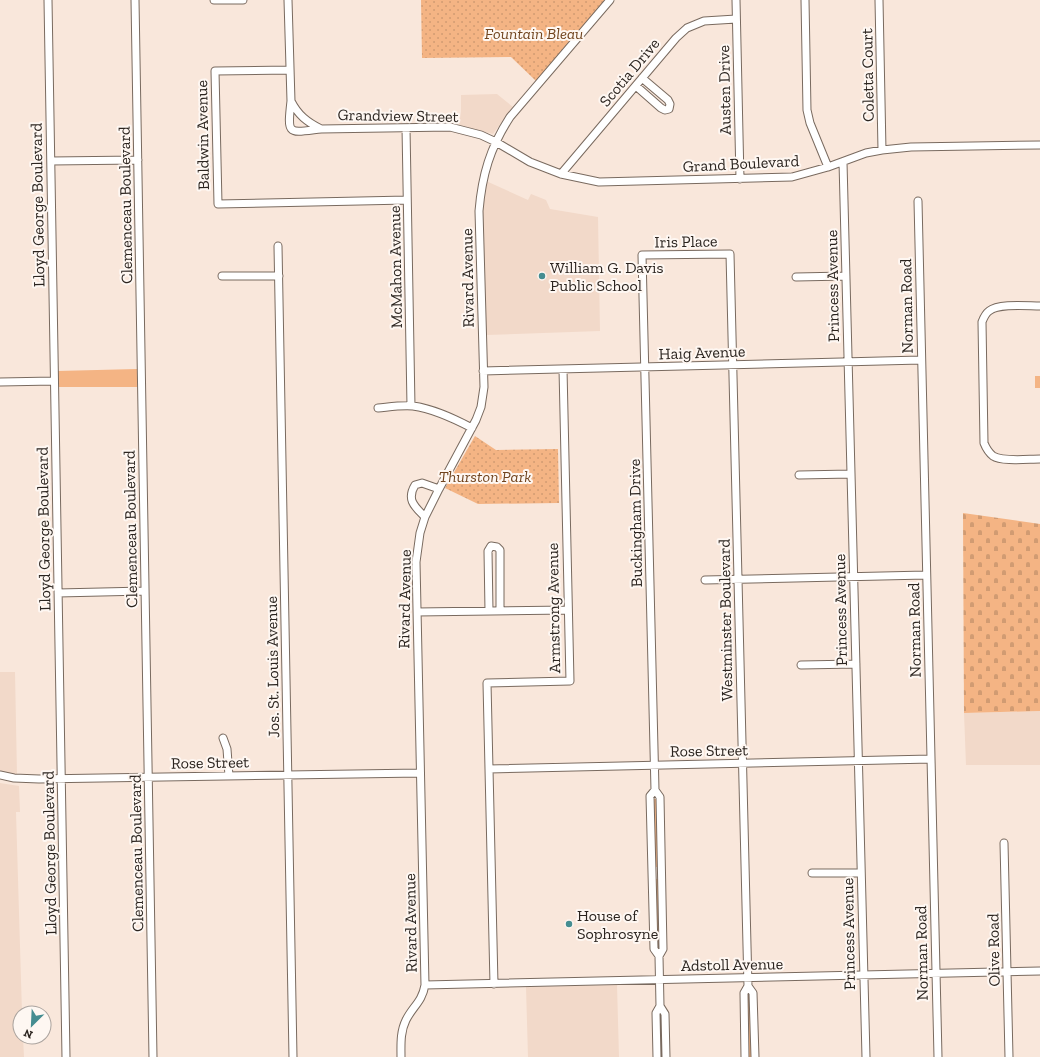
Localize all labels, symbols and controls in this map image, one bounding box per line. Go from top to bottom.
park label: Fountain Bleau [485,24,583,43]
street label: Coletta Court [857,28,878,122]
street label: Scotia Drive [595,34,664,110]
street label: Austen Drive [714,45,735,135]
street label: Baldwin Avenue [192,80,213,190]
street label: Grandview Street [337,105,459,126]
street label: Lloyd George Boulevard [27,122,48,287]
street label: Clemenceau Boulevard [115,126,136,284]
street label: Grand Boulevard [682,151,800,176]
street label: McMahon Avenue [385,205,406,329]
street label: Rivard Avenue [457,228,478,328]
street label: Princess Avenue [822,230,843,342]
street label: Iris Place [654,231,718,252]
place label: William G. Davis Public School [550,258,663,295]
street label: Norman Road [896,258,917,354]
marker: William G. Davis Public School [537,271,547,281]
street label: Haig Avenue [658,341,746,364]
street label: Lloyd George Boulevard [33,446,54,611]
street label: Clemenceau Boulevard [120,450,141,608]
street label: Buckingham Drive [625,459,646,587]
park label: Thurston Park [439,467,531,486]
street label: Westminster Boulevard [715,538,736,701]
street label: Armstrong Avenue [543,543,564,673]
street label: Rivard Avenue [394,549,415,649]
street label: Princess Avenue [830,554,851,666]
street label: Norman Road [904,582,925,678]
street label: Jos. St. Louis Avenue [262,596,283,738]
street label: Rose Street [670,740,748,761]
street label: Rose Street [171,752,249,773]
street label: Lloyd George Boulevard [39,770,60,935]
street label: Clemenceau Boulevard [126,774,147,932]
street label: Rivard Avenue [400,873,421,973]
street label: Princess Avenue [838,878,859,990]
street label: Norman Road [911,905,932,1001]
place label: House of Sophrosyne [577,906,658,943]
street label: Olive Road [983,913,1004,987]
marker: House of Sophrosyne [564,919,574,929]
street label: Adstoll Avenue [681,954,783,975]
north arrow [12,1005,52,1045]
text: N [21,1026,35,1041]

